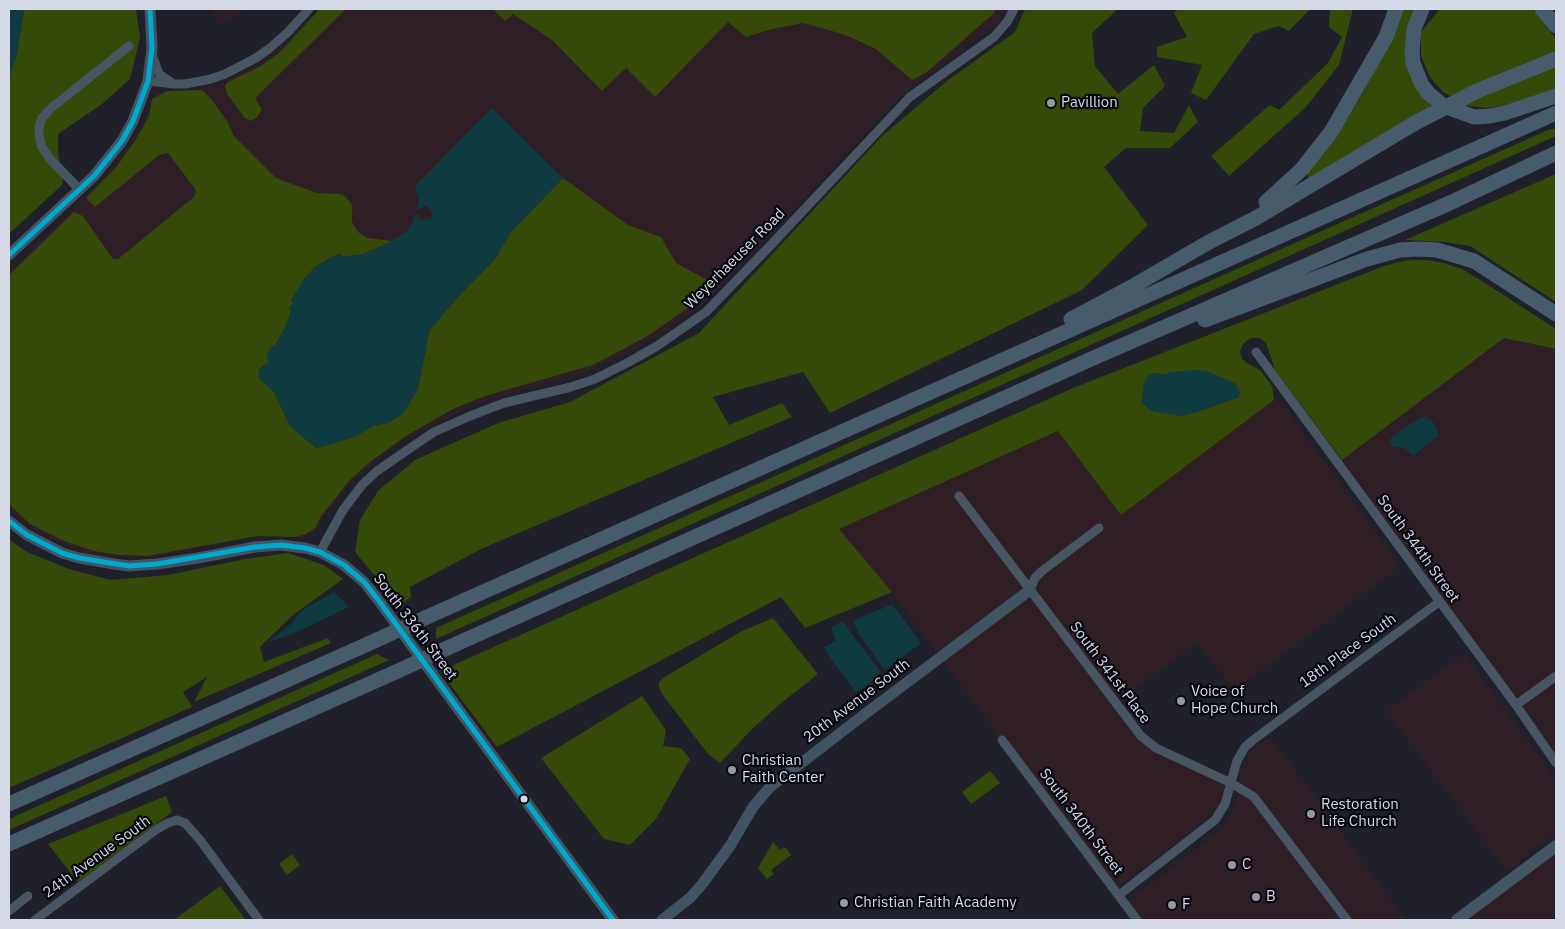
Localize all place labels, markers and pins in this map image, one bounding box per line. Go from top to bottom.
place label: Pavillion [1061,94,1118,112]
marker: Pavillion [1045,97,1057,109]
place label: Voice of Hope Church [1191,683,1278,718]
marker: Voice of Hope Church [1175,695,1187,707]
place label: Christian Faith Center [742,752,824,787]
marker: Christian Faith Center [726,764,738,776]
unlabelled marker [519,794,529,804]
place label: Restoration Life Church [1321,796,1399,831]
marker: Restoration Life Church [1305,808,1317,820]
place label: C [1242,856,1251,874]
marker: C [1226,859,1238,871]
place label: B [1266,888,1276,906]
marker: B [1250,891,1262,903]
place label: Christian Faith Academy [854,894,1017,912]
place label: F [1182,896,1190,914]
marker: Christian Faith Academy [838,897,850,909]
marker: F [1166,899,1178,911]

